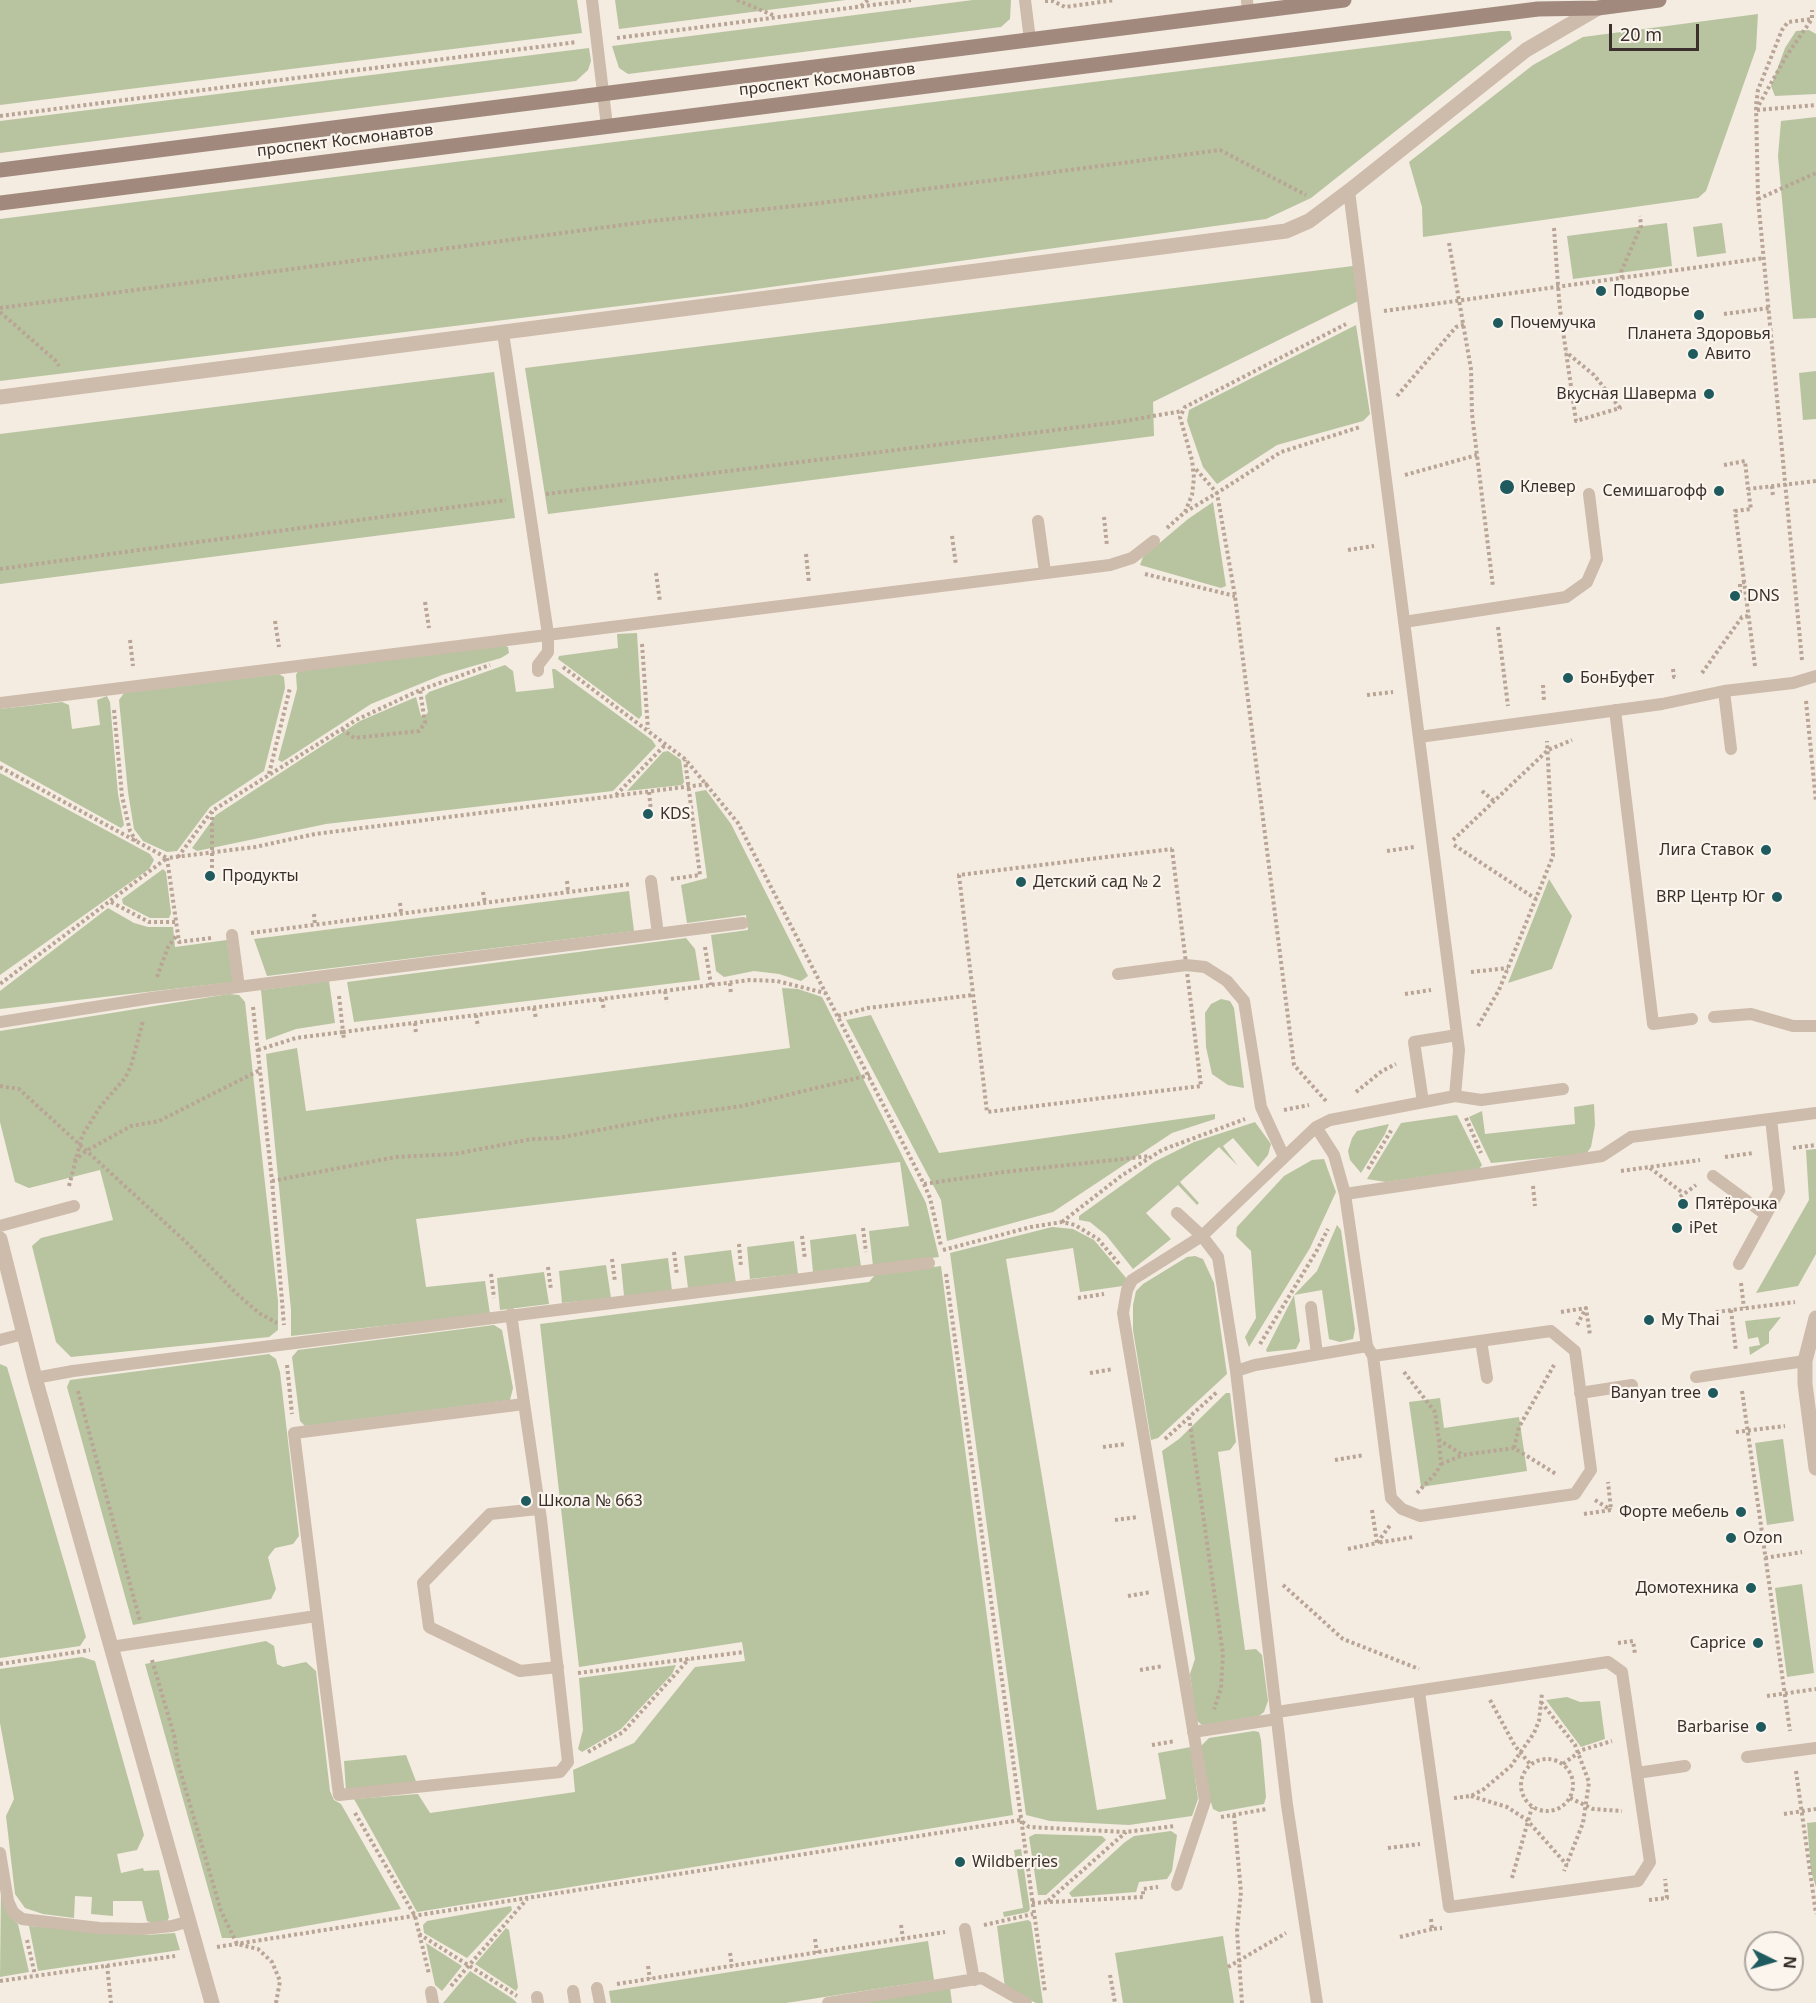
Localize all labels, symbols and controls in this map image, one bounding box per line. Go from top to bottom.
scale bar [1612,12,1702,50]
text: 20 m [1620,22,1662,46]
street label: проспект Космонавтов [738,60,916,100]
street label: проспект Космонавтов [256,121,434,161]
place label: Подворье [1613,281,1690,301]
marker: Подворье [1594,284,1608,298]
marker: Планета Здоровья [1692,308,1706,322]
place label: Почемучка [1510,313,1596,333]
marker: Почемучка [1491,316,1505,330]
place label: Планета Здоровья [1627,324,1771,344]
place label: Авито [1705,344,1751,364]
marker: Авито [1686,347,1700,361]
place label: Вкусная Шаверма [1556,384,1697,404]
marker: Вкусная Шаверма [1702,387,1716,401]
place label: Клевер [1520,477,1576,497]
marker: Клевер [1498,478,1516,496]
place label: Семишагофф [1603,481,1707,501]
marker: Семишагофф [1712,484,1726,498]
place label: DNS [1747,586,1780,606]
marker: DNS [1728,589,1742,603]
place label: БонБуфет [1580,668,1654,688]
marker: БонБуфет [1561,671,1575,685]
place label: KDS [660,804,690,824]
marker: KDS [641,807,655,821]
place label: Лига Ставок [1659,840,1754,860]
marker: Лига Ставок [1759,843,1773,857]
place label: Продукты [222,866,299,886]
marker: Продукты [203,869,217,883]
place label: Детский сад № 2 [1033,872,1161,892]
marker: Детский сад № 2 [1014,875,1028,889]
place label: BRP Центр Юг [1656,887,1765,907]
marker: BRP Центр Юг [1770,890,1784,904]
place label: Пятёрочка [1695,1194,1778,1214]
marker: Пятёрочка [1676,1197,1690,1211]
place label: iРet [1689,1218,1718,1238]
marker: iРet [1670,1221,1684,1235]
place label: My Thai [1661,1310,1720,1330]
marker: My Thai [1642,1313,1656,1327]
place label: Banyan tree [1610,1383,1701,1403]
marker: Banyan tree [1706,1386,1720,1400]
place label: Школа № 663 [538,1491,643,1511]
marker: Школа № 663 [519,1494,533,1508]
place label: Форте мебель [1619,1502,1729,1522]
marker: Форте мебель [1734,1505,1748,1519]
place label: Ozon [1743,1528,1783,1548]
marker: Ozon [1724,1531,1738,1545]
place label: Домотехника [1635,1578,1739,1598]
marker: Домотехника [1744,1581,1758,1595]
place label: Caprice [1690,1633,1746,1653]
marker: Caprice [1751,1636,1765,1650]
place label: Barbarise [1677,1717,1749,1737]
marker: Barbarise [1754,1720,1768,1734]
place label: Wildberries [972,1852,1058,1872]
marker: Wildberries [953,1855,967,1869]
north arrow [1744,1931,1804,1991]
text: N [1778,1955,1801,1970]

